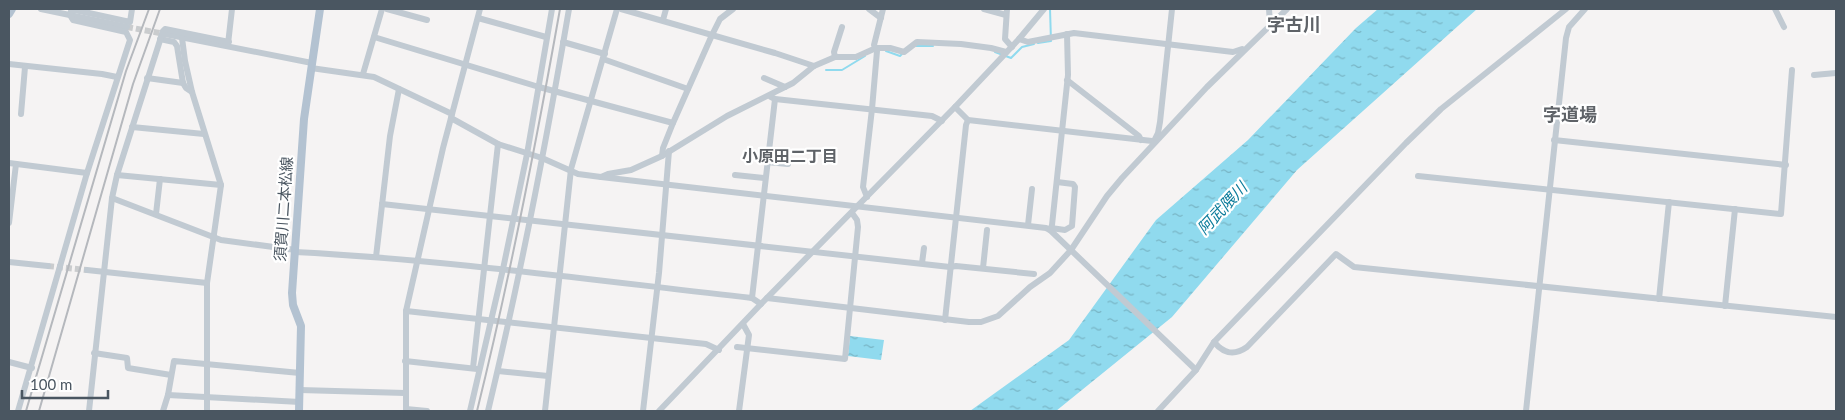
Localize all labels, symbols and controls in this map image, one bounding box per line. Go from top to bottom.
district label: 字古川 [1267,13,1321,35]
district label: 字道場 [1543,103,1597,125]
district label: 小原田二丁目 [742,146,838,165]
street label: 須賀川二本松線 [270,156,296,262]
water label: 阿武隈川 [1193,176,1252,238]
scale bar [22,368,109,400]
text: 100 m [30,375,72,393]

